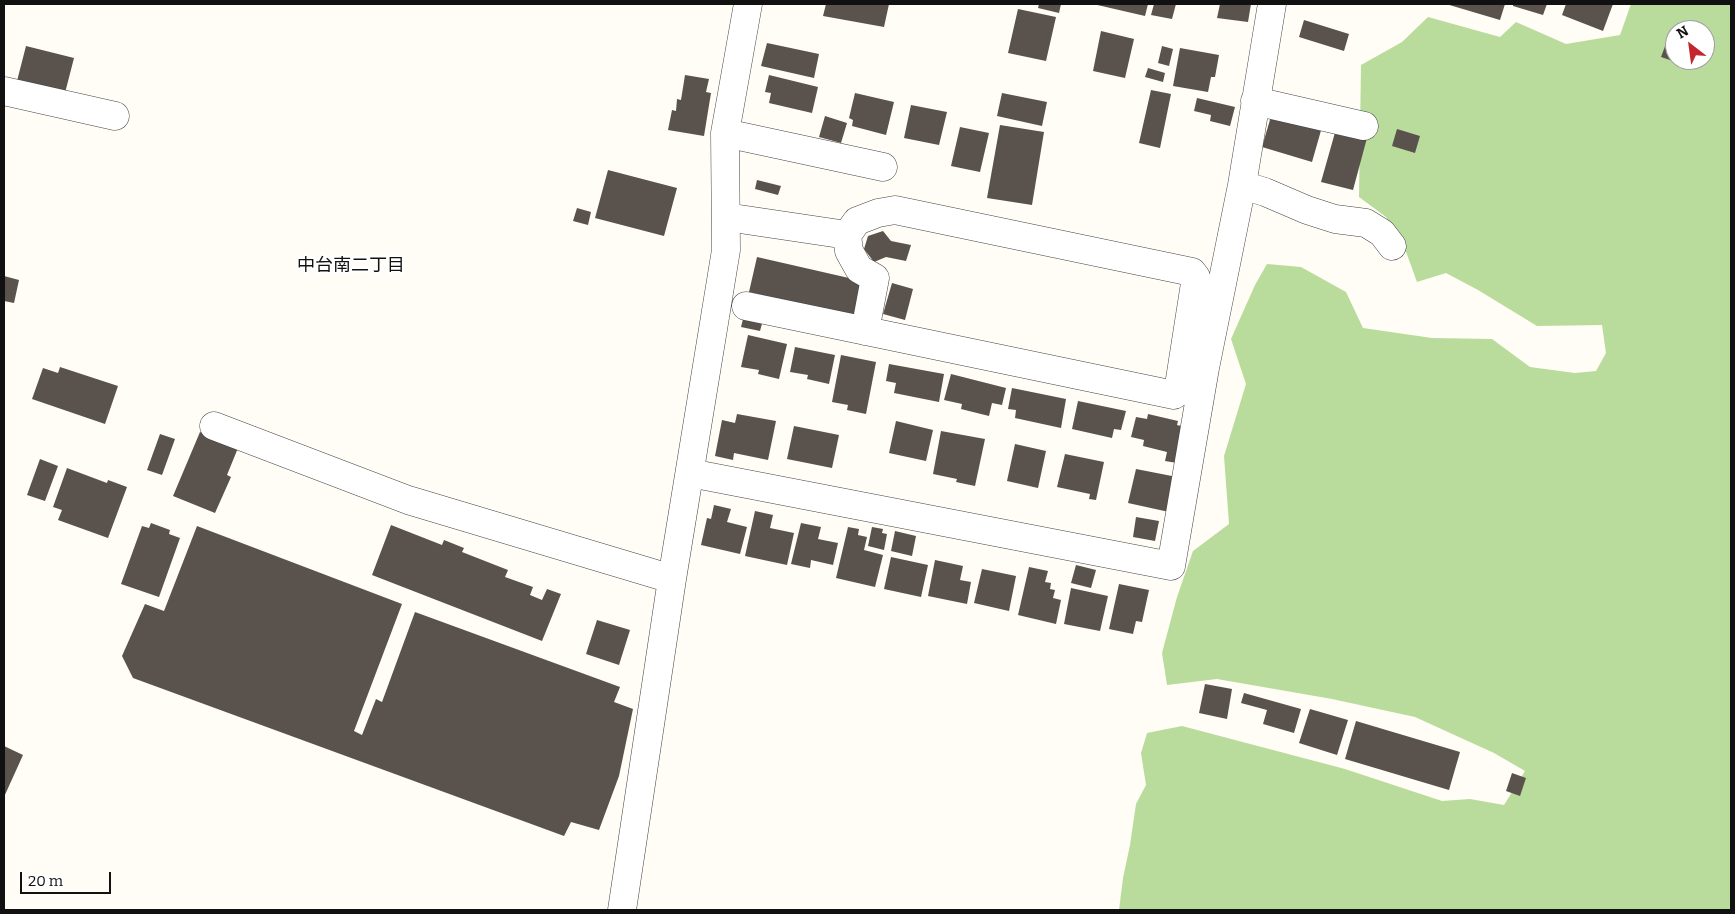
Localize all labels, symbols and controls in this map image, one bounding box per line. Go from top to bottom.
north arrow [1665,20,1715,70]
text: N [1674,22,1692,43]
district label: 中台南二丁目 [297,255,405,277]
scale bar [22,862,114,894]
text: 20 m [28,872,63,890]

